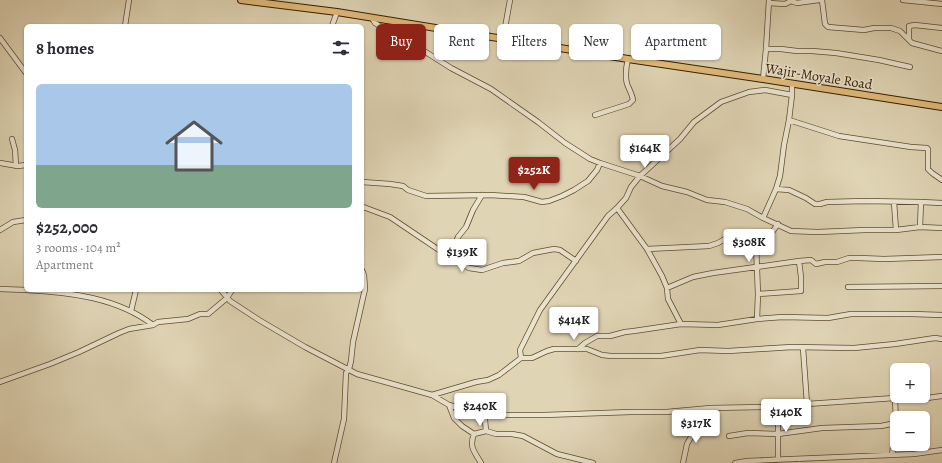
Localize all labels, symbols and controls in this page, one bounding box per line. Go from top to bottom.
chip: Buy [376,24,426,60]
chip: Rent [434,24,489,60]
chip: Filters [497,24,561,60]
chip: New [569,24,623,60]
chip: Apartment [631,24,721,60]
text: 8 homes [36,37,94,60]
icon: filters [330,37,352,59]
street label: Wajir-Moyale Road [763,58,874,94]
icon: home [158,110,230,182]
pin: $164K [617,135,673,169]
text: $164K [629,139,661,156]
pin: $252K [506,157,562,191]
text: $252K [518,161,550,178]
text: $252,000 [36,216,98,239]
pin: $308K [721,229,777,263]
text: $308K [733,233,765,250]
text: 3 rooms · 104 m² [36,239,120,256]
pin: $139K [434,239,490,273]
text: $139K [447,243,477,260]
text: Apartment [36,256,94,273]
pin: $414K [546,307,602,341]
text: $414K [558,311,590,328]
map controls [890,363,930,451]
button: + [890,363,930,403]
pin: $240K [452,393,508,427]
text: $240K [463,397,497,414]
pin: $140K [758,399,814,433]
text: $140K [770,403,802,420]
pin: $317K [668,410,724,444]
button: − [890,411,930,451]
text: $317K [681,414,711,431]

